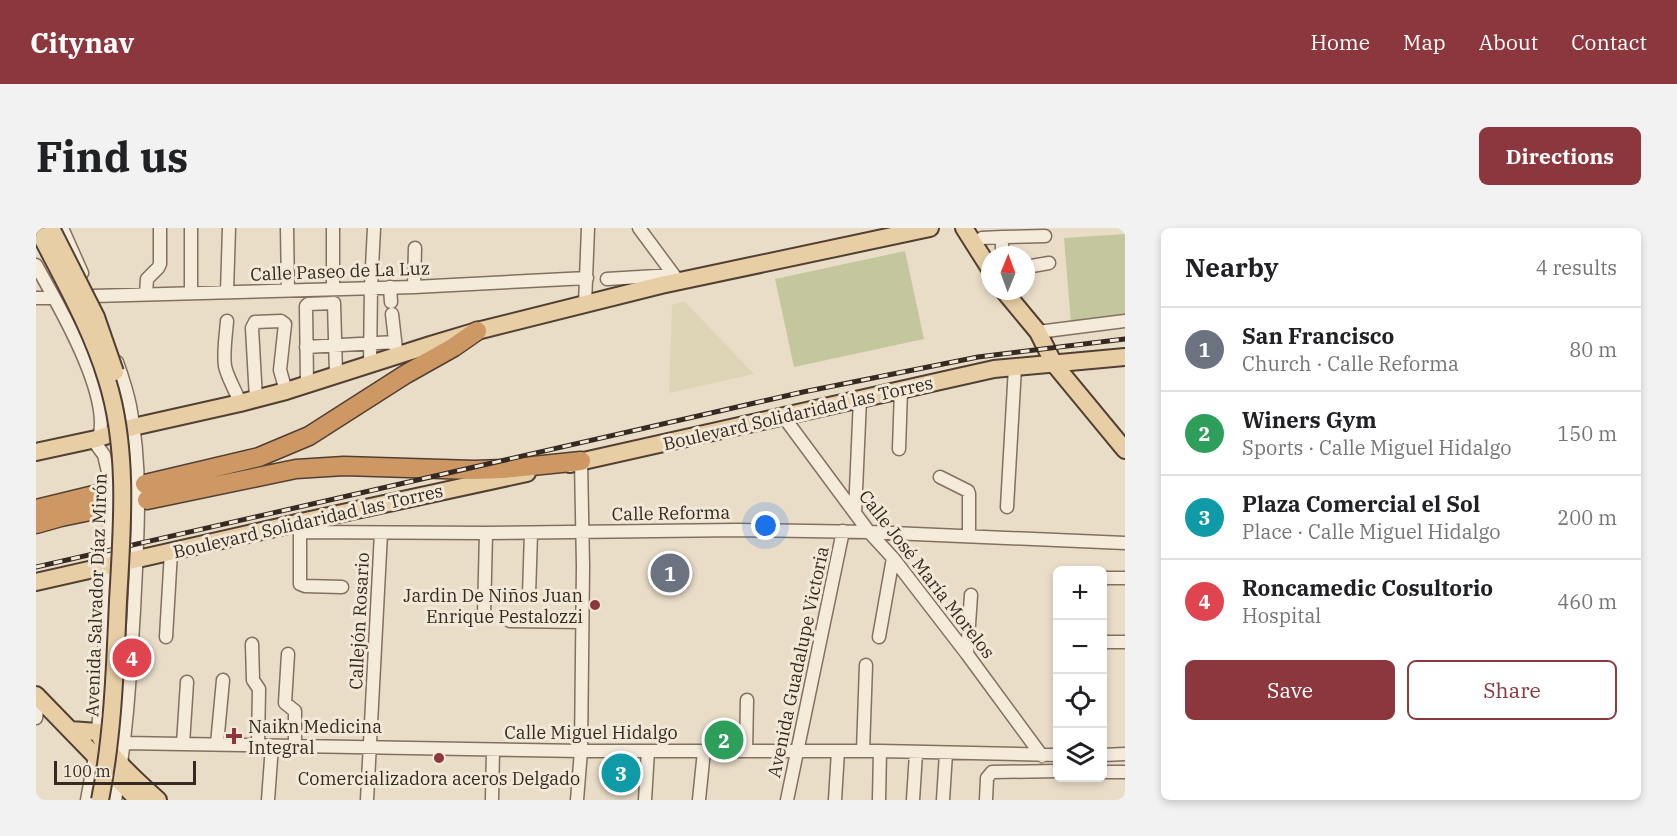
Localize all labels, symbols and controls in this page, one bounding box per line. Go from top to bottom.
text: Citynav [30,24,134,61]
text: Home [1310,28,1370,56]
text: Map [1403,28,1446,56]
text: About [1479,28,1538,56]
text: Contact [1571,28,1647,56]
button: Directions [1479,127,1641,185]
text: Find us [36,129,188,184]
north arrow [981,246,1035,300]
text: Nearby [1185,250,1279,284]
text: 4 results [1536,254,1617,281]
street label: Calle Paseo de La Luz [250,256,430,286]
text: San Francisco [1242,321,1394,350]
text: 1 [1199,336,1211,363]
text: 80 m [1569,336,1617,363]
text: Church · Calle Reforma [1242,350,1459,377]
street label: Boulevard Solidaridad las Torres [661,371,935,455]
text: Winers Gym [1242,405,1377,434]
text: 2 [1199,420,1211,447]
text: 150 m [1557,420,1617,447]
text: Sports · Calle Miguel Hidalgo [1242,434,1512,461]
street label: Avenida Salvador Díaz Mirón [80,473,112,717]
street label: Boulevard Solidaridad las Torres [171,479,445,563]
street label: Calle José María Morelos [854,485,1000,663]
text: Plaza Comercial el Sol [1242,489,1480,518]
street label: Calle Reforma [612,500,731,526]
text: 3 [1199,504,1211,531]
text: 200 m [1557,504,1617,531]
your location [751,511,780,540]
text: Place · Calle Miguel Hidalgo [1242,518,1501,545]
street label: Avenida Guadalupe Victoria [762,544,834,780]
pin: 1 [650,550,690,596]
street label: Callejón Rosario [344,552,374,690]
map controls [1053,566,1107,782]
button: + [1053,566,1107,620]
text: Roncamedic Cosultorio [1242,573,1493,602]
place label: Jardin De Niños Juan Enrique Pestalozzi [403,584,583,628]
text: 4 [1199,588,1211,615]
text: 460 m [1557,588,1617,615]
marker: Jardin De Niños Juan Enrique Pestalozzi [588,598,602,612]
text: Hospital [1242,602,1321,629]
button: − [1053,620,1107,674]
pin: 4 [112,636,152,680]
button: Save [1185,660,1395,720]
button: Share [1407,660,1617,720]
button: locate [1053,674,1107,728]
place label: Naikn Medicina Integral [248,715,382,759]
pin: 2 [704,718,744,762]
street label: Calle Miguel Hidalgo [504,721,678,744]
marker: Naikn Medicina Integral [225,727,243,745]
button: layers [1053,728,1107,782]
pin: 3 [602,750,640,796]
marker: Comercializadora aceros Delgado [432,751,446,765]
scale bar [54,758,196,786]
text: 100 m [63,761,111,781]
place label: Comercializadora aceros Delgado [298,767,580,790]

